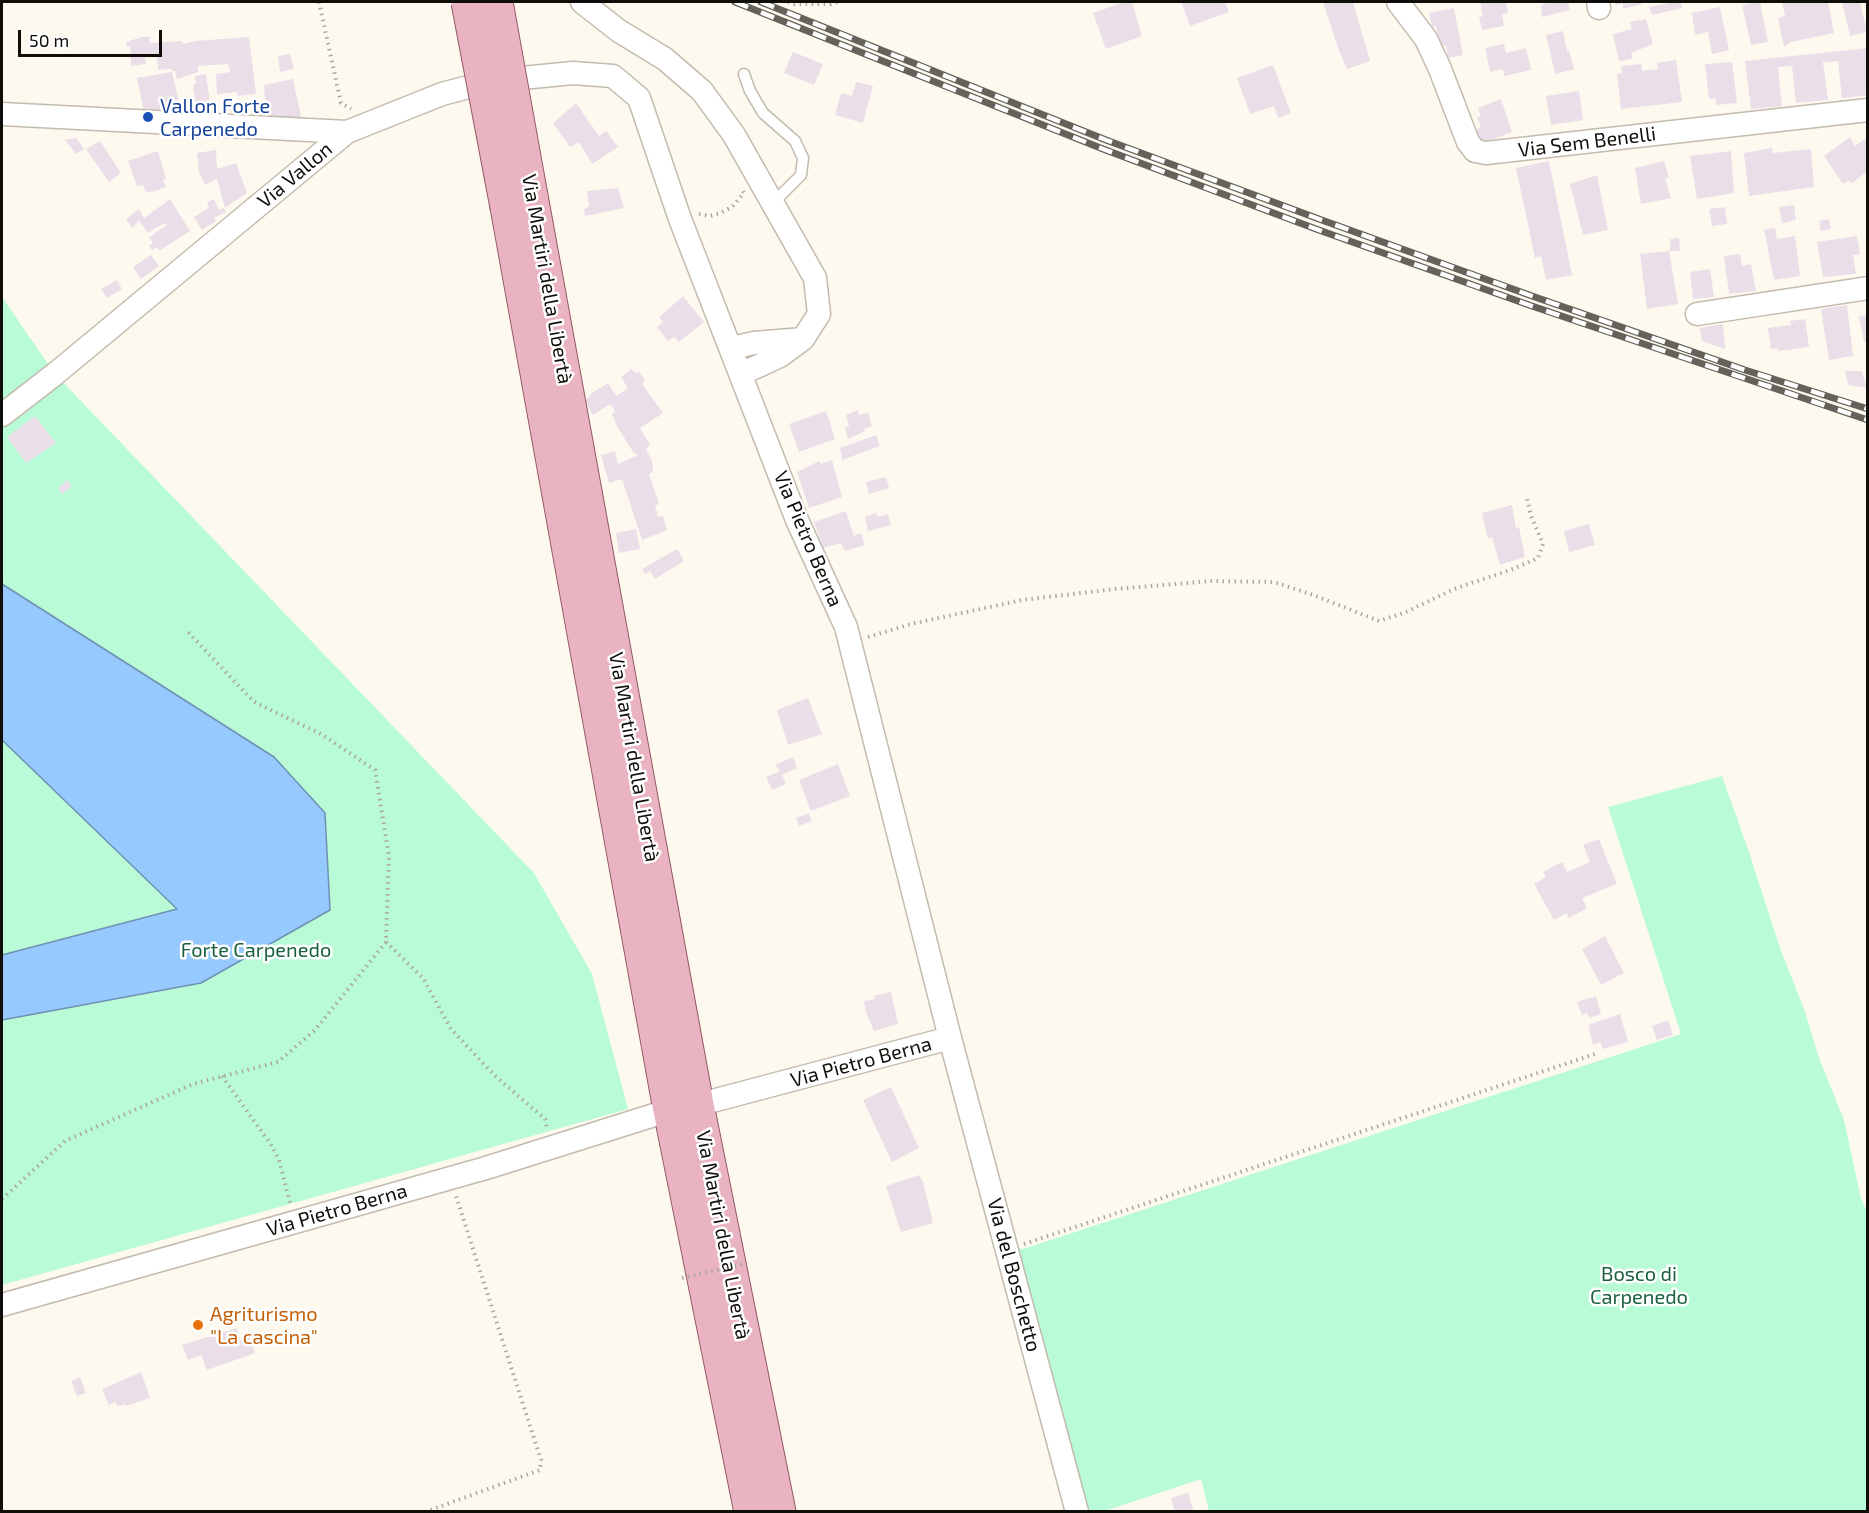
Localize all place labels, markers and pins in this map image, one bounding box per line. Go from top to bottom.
place label: Vallon Forte Carpenedo [160,94,270,141]
marker: Vallon Forte Carpenedo [141,110,155,124]
place label: Agriturismo "La cascina" [210,1302,318,1349]
marker: Agriturismo "La cascina" [191,1318,205,1332]

